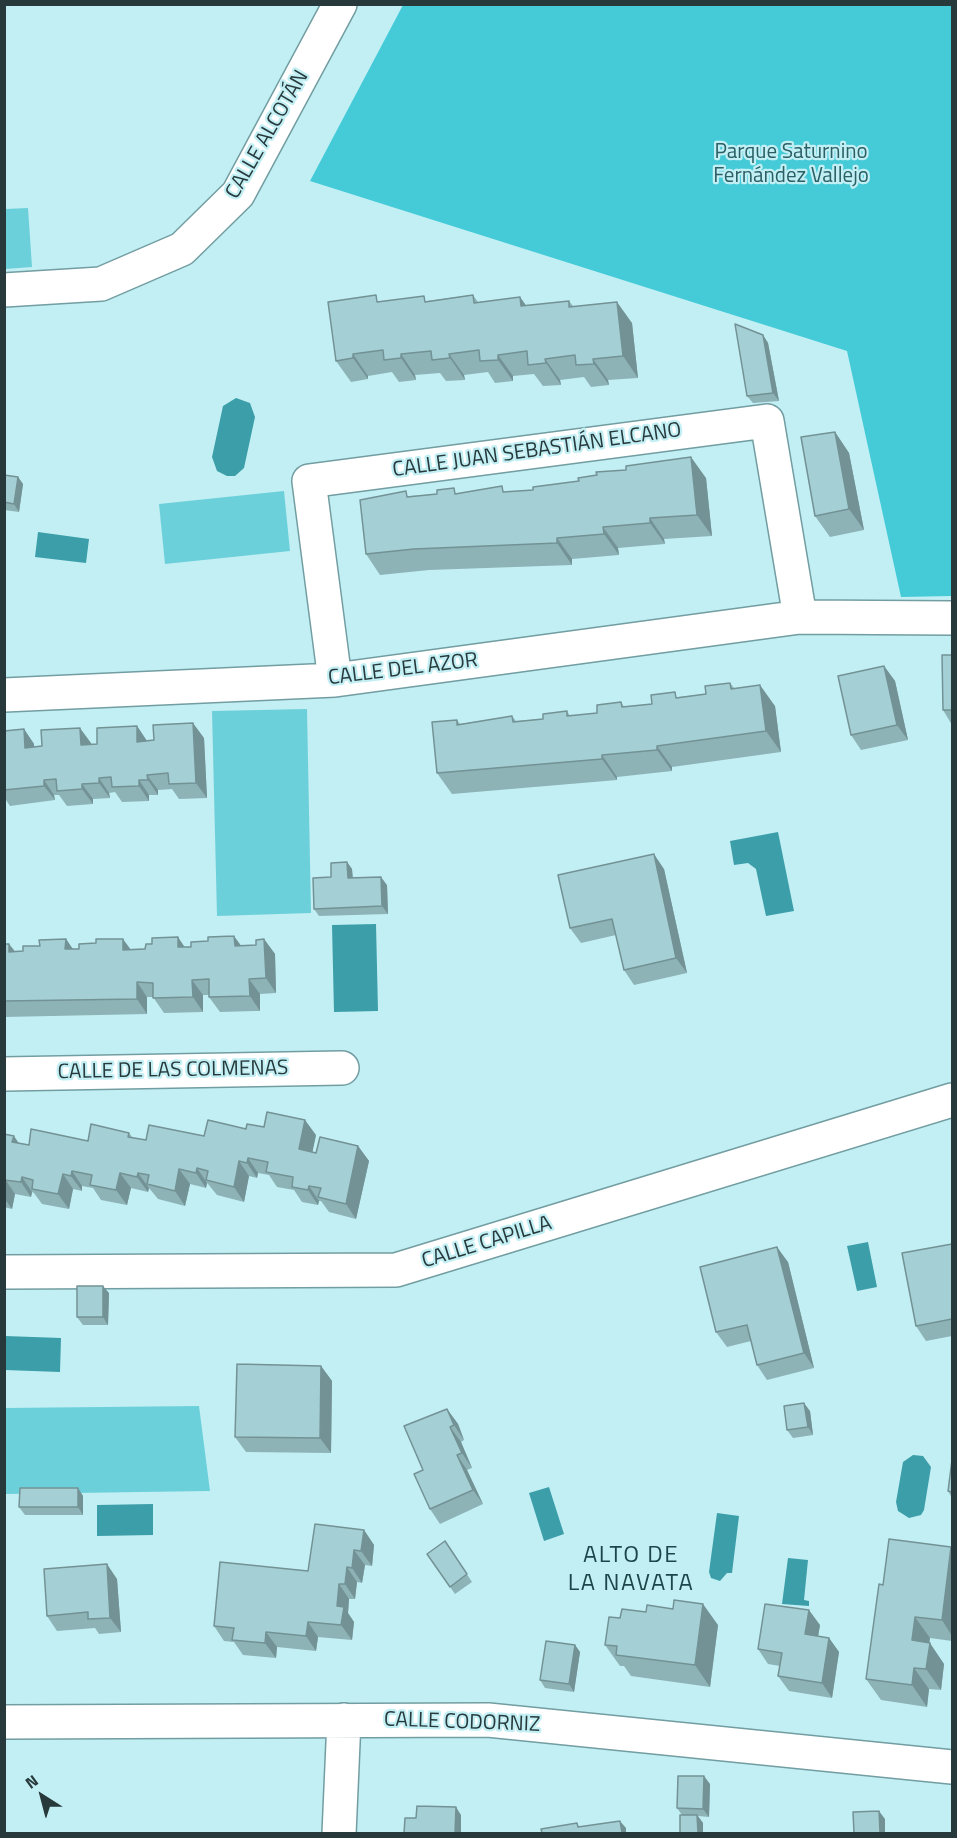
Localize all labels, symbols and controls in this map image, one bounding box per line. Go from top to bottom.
street label: CALLE ALCOTÁN [221,66,315,204]
park label: Parque Saturnino Fernández Vallejo [713,140,869,190]
street label: CALLE JUAN SEBASTIÁN ELCANO [391,418,683,484]
street label: CALLE DEL AZOR [327,648,479,692]
street label: CALLE DE LAS COLMENAS [57,1056,289,1086]
street label: CALLE CAPILLA [419,1211,555,1275]
district label: ALTO DE LA NAVATA [568,1542,694,1598]
street label: CALLE CODORNIZ [383,1708,541,1738]
north arrow [12,1766,72,1826]
text: N [20,1768,43,1794]

